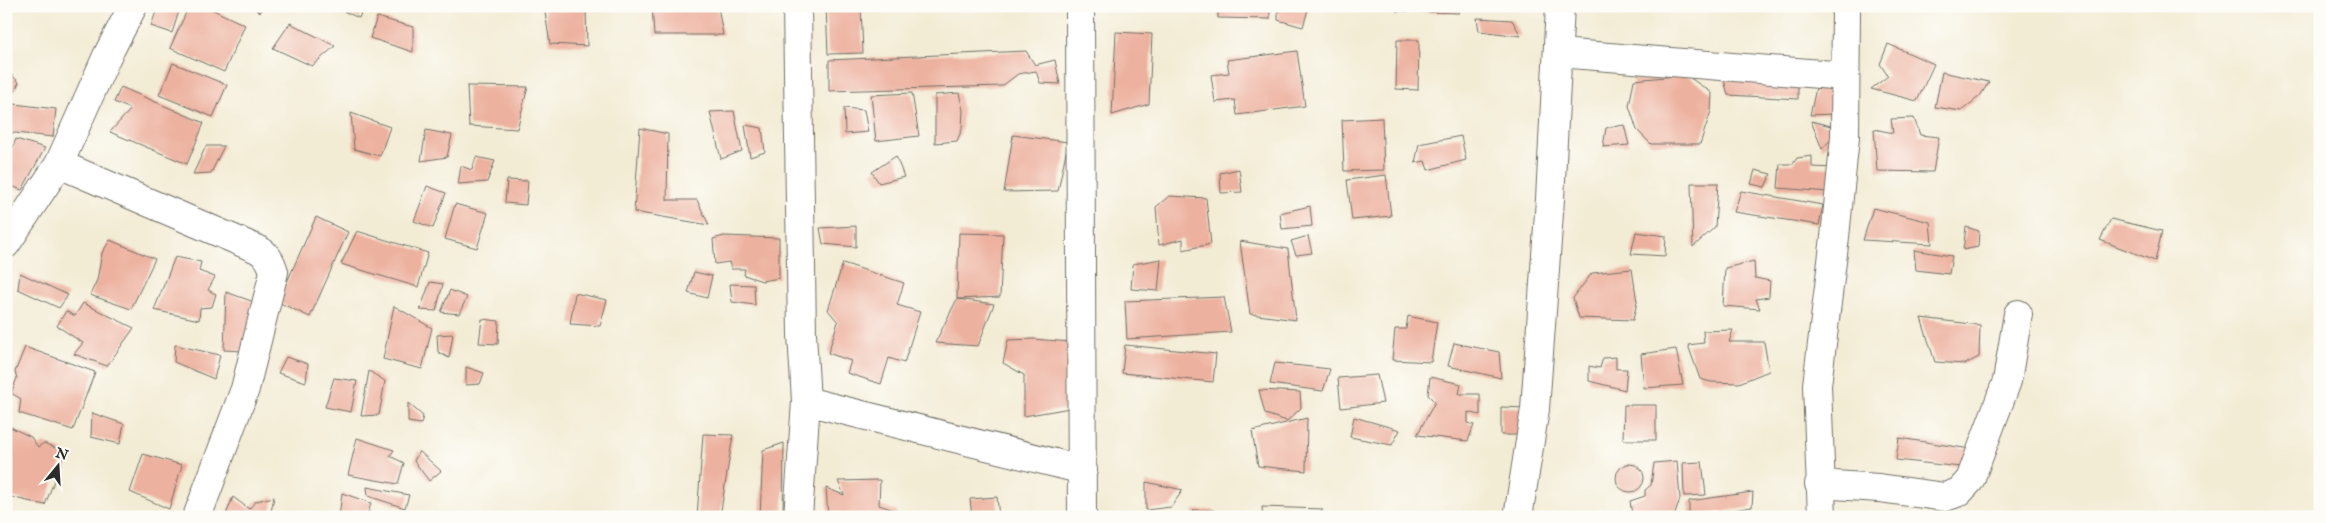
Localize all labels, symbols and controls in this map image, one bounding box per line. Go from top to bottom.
north arrow [32,440,82,490]
text: N [52,444,70,465]

